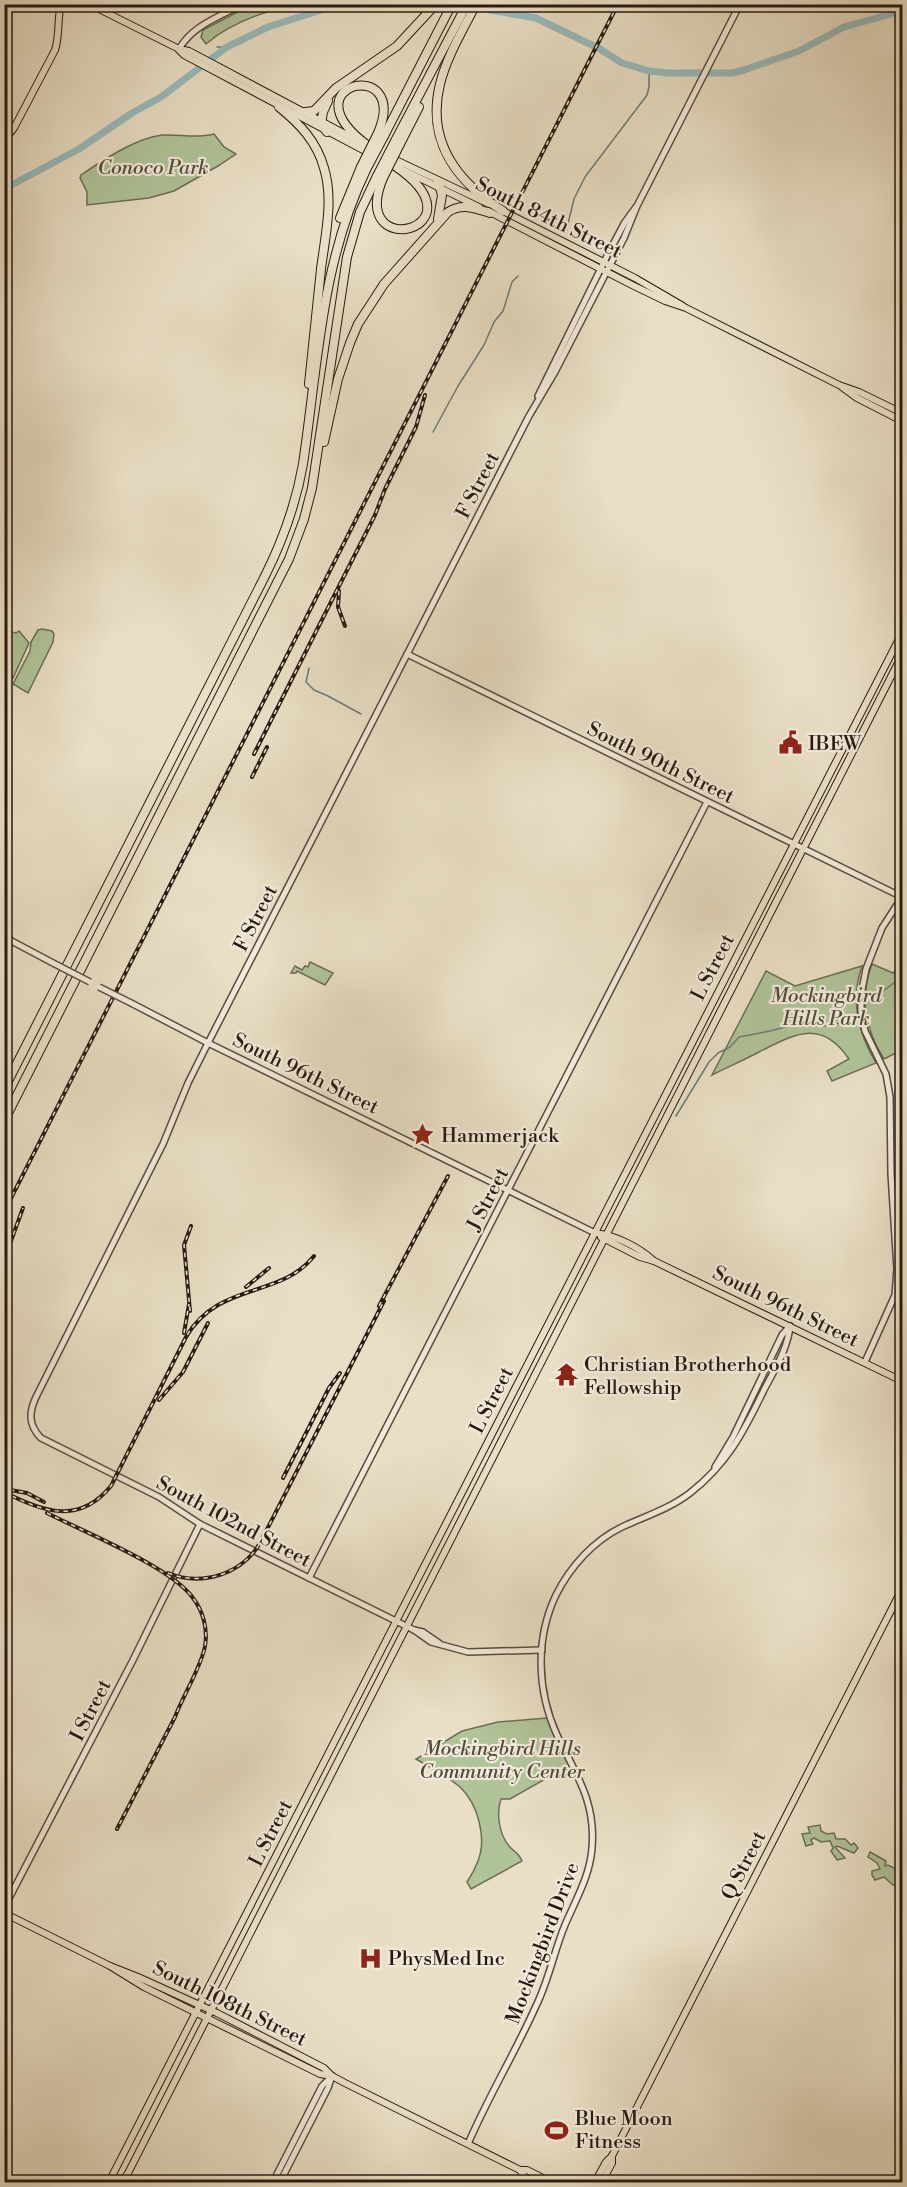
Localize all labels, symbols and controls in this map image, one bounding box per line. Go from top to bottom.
park label: Conoco Park [98,156,209,181]
street label: South 84th Street [471,172,626,265]
street label: F Street [451,448,506,523]
street label: South 90th Street [583,717,738,810]
public building icon: IBEW [777,730,803,756]
place label: IBEW [808,732,862,757]
street label: F Street [229,881,284,956]
street label: L Street [686,930,741,1005]
park label: Mockingbird Hills Park [770,984,882,1032]
street label: South 96th Street [228,1028,382,1121]
place icon: Hammerjack [410,1122,436,1148]
place label: Hammerjack [441,1124,560,1149]
street label: J Street [461,1164,515,1236]
street label: South 96th Street [708,1261,862,1354]
place label: Christian Brotherhood Fellowship [584,1353,792,1401]
temple icon: Christian Brotherhood Fellowship [553,1362,579,1388]
street label: L Street [465,1363,520,1438]
street label: South 102nd Street [152,1471,315,1574]
street label: I Street [65,1676,117,1746]
park label: Mockingbird Hills Community Center [419,1737,585,1785]
street label: L Street [244,1796,299,1871]
street label: Q Street [716,1827,772,1904]
street label: Mockingbird Drive [501,1859,586,2028]
hospital icon: PhysMed Inc [357,1945,383,1971]
place label: PhysMed Inc [388,1947,505,1972]
street label: South 108th Street [148,1956,311,2053]
place label: Blue Moon Fitness [574,2107,673,2155]
sports icon: Blue Moon Fitness [544,2117,570,2143]

